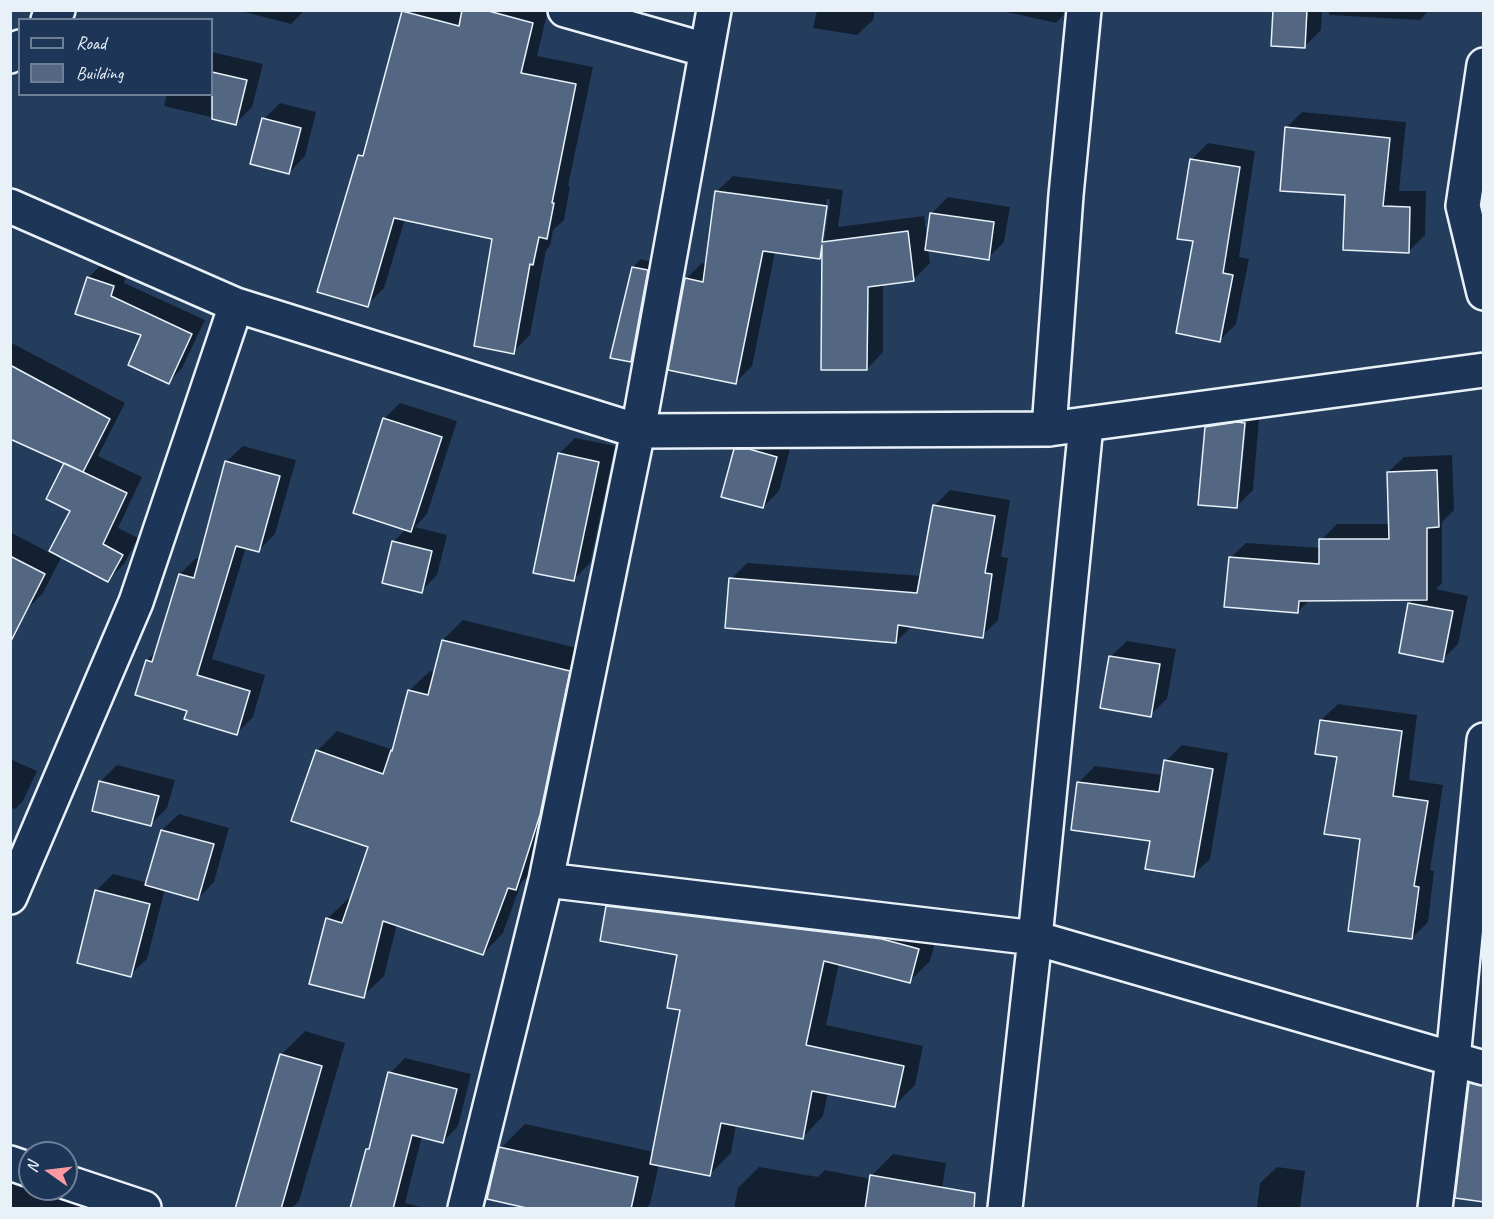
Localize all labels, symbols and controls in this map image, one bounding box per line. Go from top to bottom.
legend [18,18,213,96]
text: Road [76,32,106,54]
text: Building [76,62,123,84]
north arrow [18,1141,78,1201]
text: N [22,1160,43,1174]

